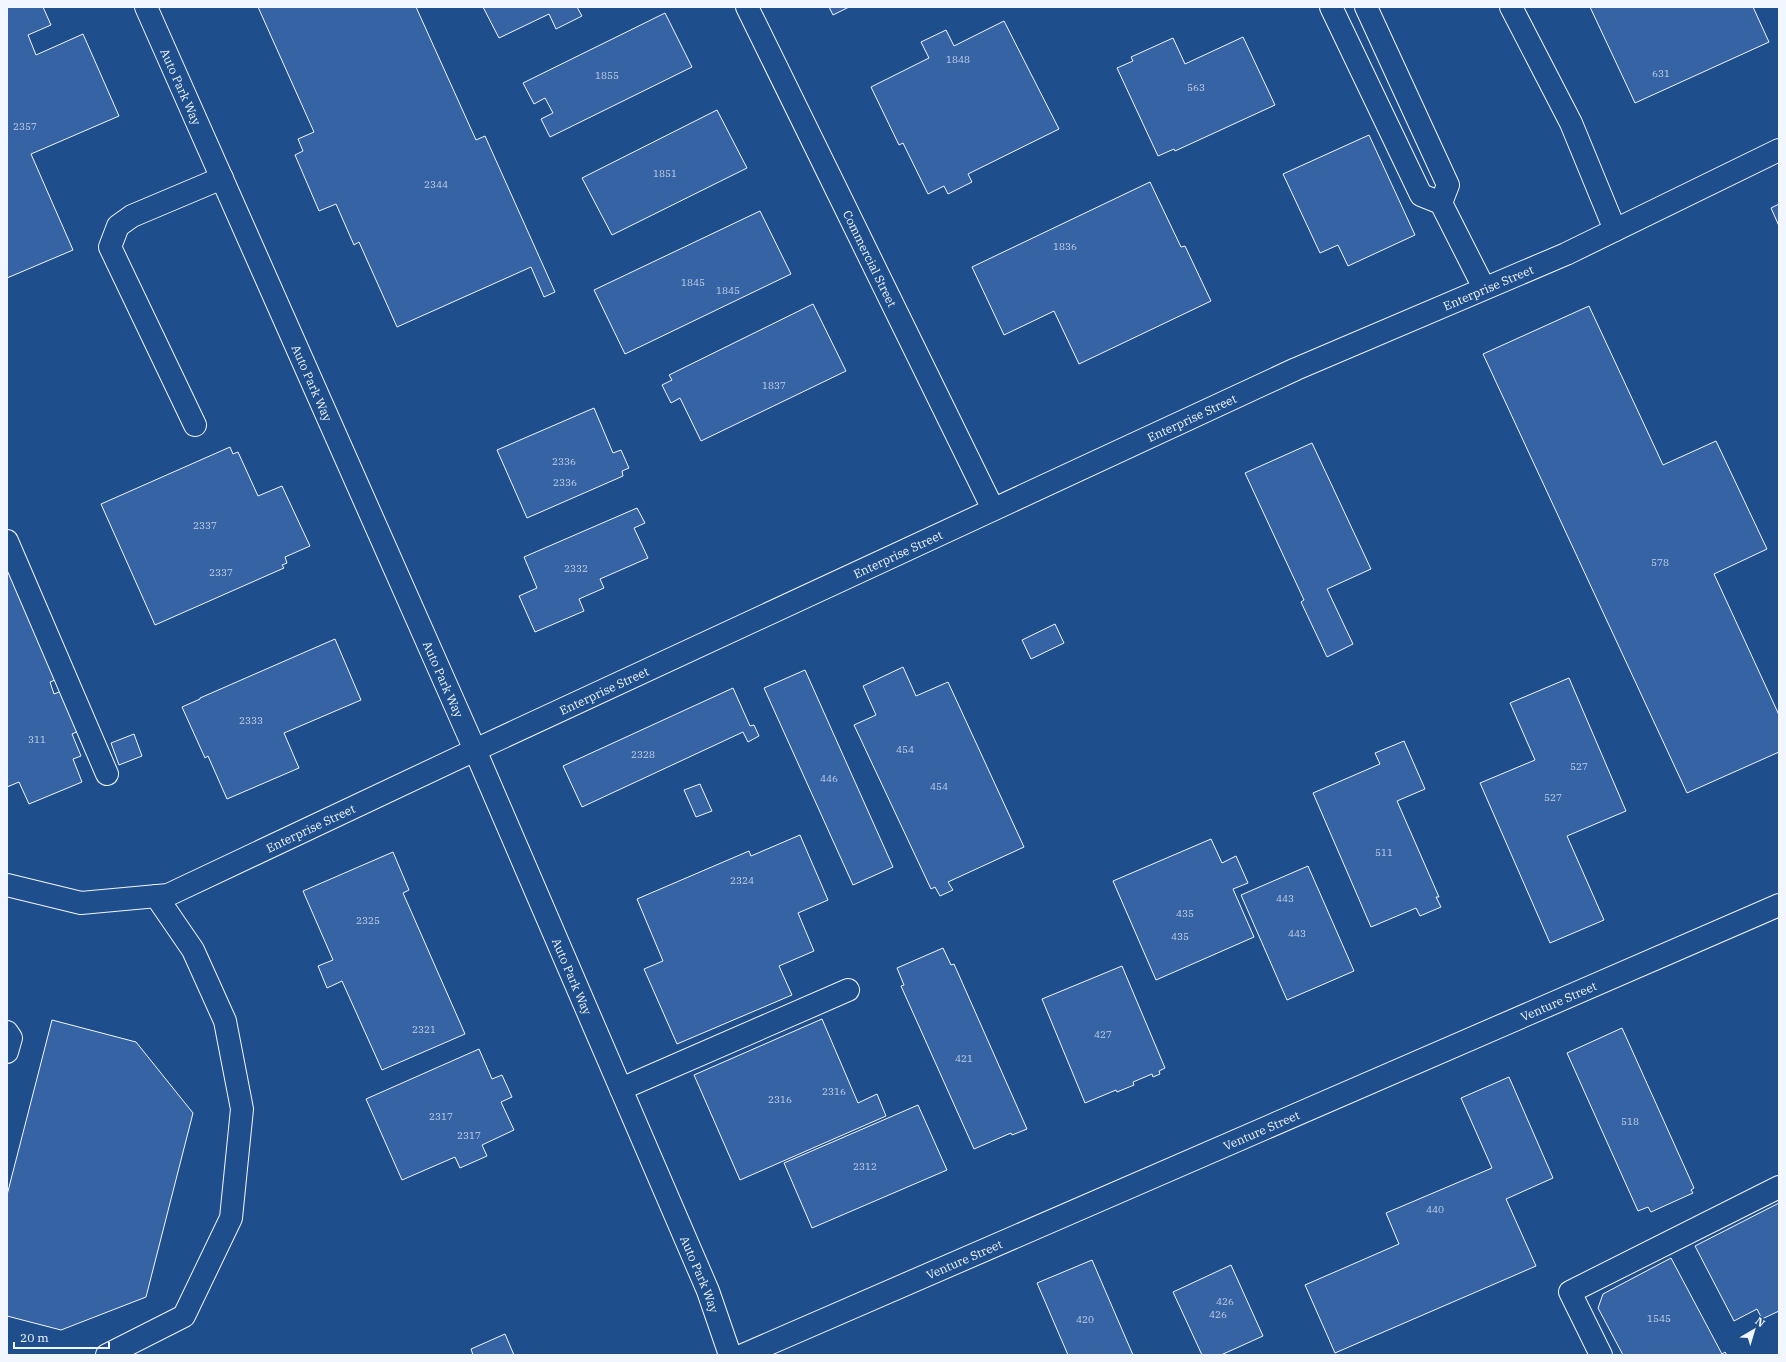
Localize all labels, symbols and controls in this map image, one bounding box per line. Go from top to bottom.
street label: Auto Park Way [158,46,205,128]
house number: 1848 [946,53,970,66]
house number: 631 [1652,67,1670,80]
house number: 1855 [595,69,619,82]
house number: 563 [1187,81,1205,94]
house number: 2357 [13,120,37,133]
house number: 1851 [653,167,677,180]
house number: 2344 [424,178,448,191]
street label: Commercial Street [840,208,900,309]
house number: 1836 [1053,240,1077,253]
street label: Enterprise Street [1441,261,1536,313]
house number: 1845 [681,276,705,289]
house number: 1845 [716,284,740,297]
street label: Auto Park Way [289,342,336,424]
house number: 1837 [762,379,786,392]
street label: Enterprise Street [1145,390,1239,445]
house number: 2336 [552,455,576,468]
house number: 2336 [553,476,577,489]
house number: 2337 [193,519,217,532]
street label: Enterprise Street [851,527,945,581]
house number: 578 [1651,556,1669,569]
house number: 2332 [564,562,588,575]
house number: 2337 [209,566,233,579]
street label: Auto Park Way [420,639,467,720]
street label: Enterprise Street [557,663,651,717]
house number: 2333 [239,714,263,727]
house number: 311 [28,733,46,746]
house number: 454 [896,743,914,756]
house number: 2328 [631,748,655,761]
house number: 527 [1570,760,1588,773]
house number: 446 [820,772,838,785]
house number: 454 [930,780,948,793]
house number: 527 [1544,791,1562,804]
street label: Enterprise Street [263,800,357,855]
house number: 511 [1375,846,1393,859]
house number: 2324 [730,874,754,887]
house number: 443 [1276,892,1294,905]
house number: 435 [1176,907,1194,920]
house number: 2325 [356,914,380,927]
house number: 443 [1288,927,1306,940]
house number: 435 [1171,930,1189,943]
street label: Auto Park Way [549,936,596,1018]
street label: Venture Street [1518,978,1599,1024]
house number: 2321 [412,1023,436,1036]
house number: 427 [1094,1028,1112,1041]
house number: 421 [955,1052,973,1065]
house number: 2316 [822,1085,846,1098]
house number: 2316 [768,1093,792,1106]
street label: Venture Street [1221,1107,1302,1153]
house number: 2317 [429,1110,453,1123]
house number: 518 [1621,1115,1639,1128]
house number: 2317 [457,1129,481,1142]
house number: 2312 [853,1160,877,1173]
house number: 440 [1426,1203,1444,1216]
street label: Auto Park Way [678,1233,723,1315]
street label: Venture Street [924,1236,1004,1282]
house number: 426 [1216,1295,1234,1308]
house number: 426 [1209,1308,1227,1321]
north arrow [1734,1310,1774,1350]
house number: 1545 [1647,1312,1671,1325]
house number: 420 [1076,1313,1094,1326]
text: N [1752,1314,1768,1330]
scale bar [14,1324,109,1350]
text: 20 m [20,1330,49,1345]

